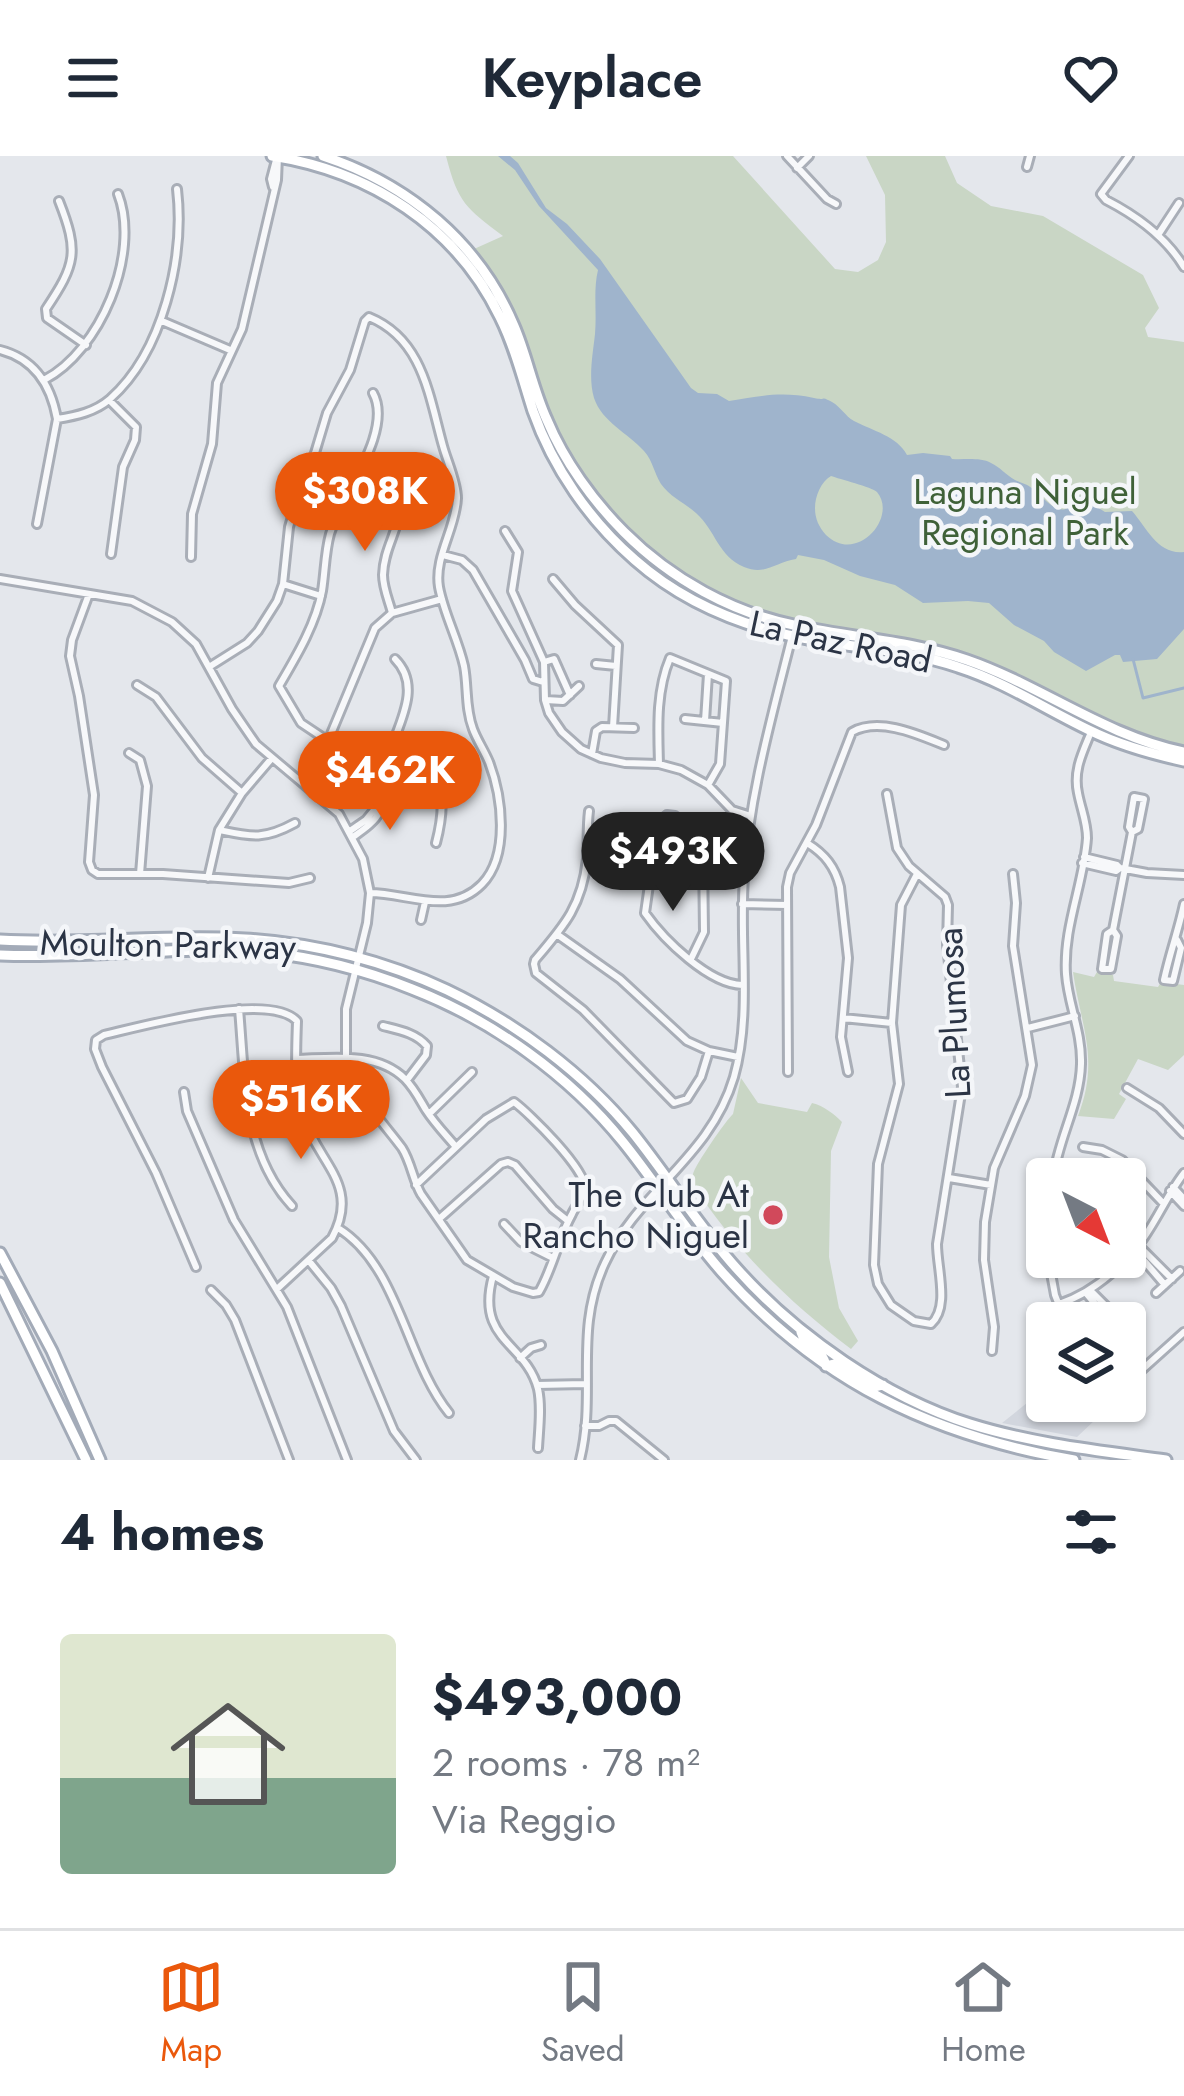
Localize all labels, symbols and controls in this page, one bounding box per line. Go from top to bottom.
text: Keyplace [482,39,702,117]
icon: menu [60,45,126,111]
icon: heart [1058,45,1124,111]
pin: $308K [281,452,449,554]
text: $308K [302,462,428,519]
park label: Laguna Niguel Regional Park [913,465,1137,558]
street label: La Paz Road [745,596,937,686]
pin: $462K [306,731,474,833]
text: $462K [325,741,455,798]
pin: $493K [589,812,757,914]
text: $493K [608,822,738,879]
street label: Moulton Parkway [39,916,297,972]
street label: La Plumosa [923,926,983,1100]
pin: $516K [217,1060,385,1162]
text: $516K [240,1070,362,1127]
north arrow [1026,1158,1146,1278]
map controls [1026,1158,1146,1422]
place label: The Club At Rancho Niguel [523,1168,749,1261]
marker: The Club At Rancho Niguel [760,1202,786,1228]
button: layers [1026,1302,1146,1422]
text: 4 homes [60,1495,264,1569]
icon: filters [1058,1499,1124,1565]
text: $493,000 [432,1660,682,1734]
icon: home [156,1682,300,1826]
text: 2 rooms · 78 m² [432,1734,700,1791]
text: Via Reggio [432,1791,616,1848]
tab: Map [158,1954,224,2073]
tab: Saved [541,1954,625,2073]
tab: Home [941,1954,1026,2073]

